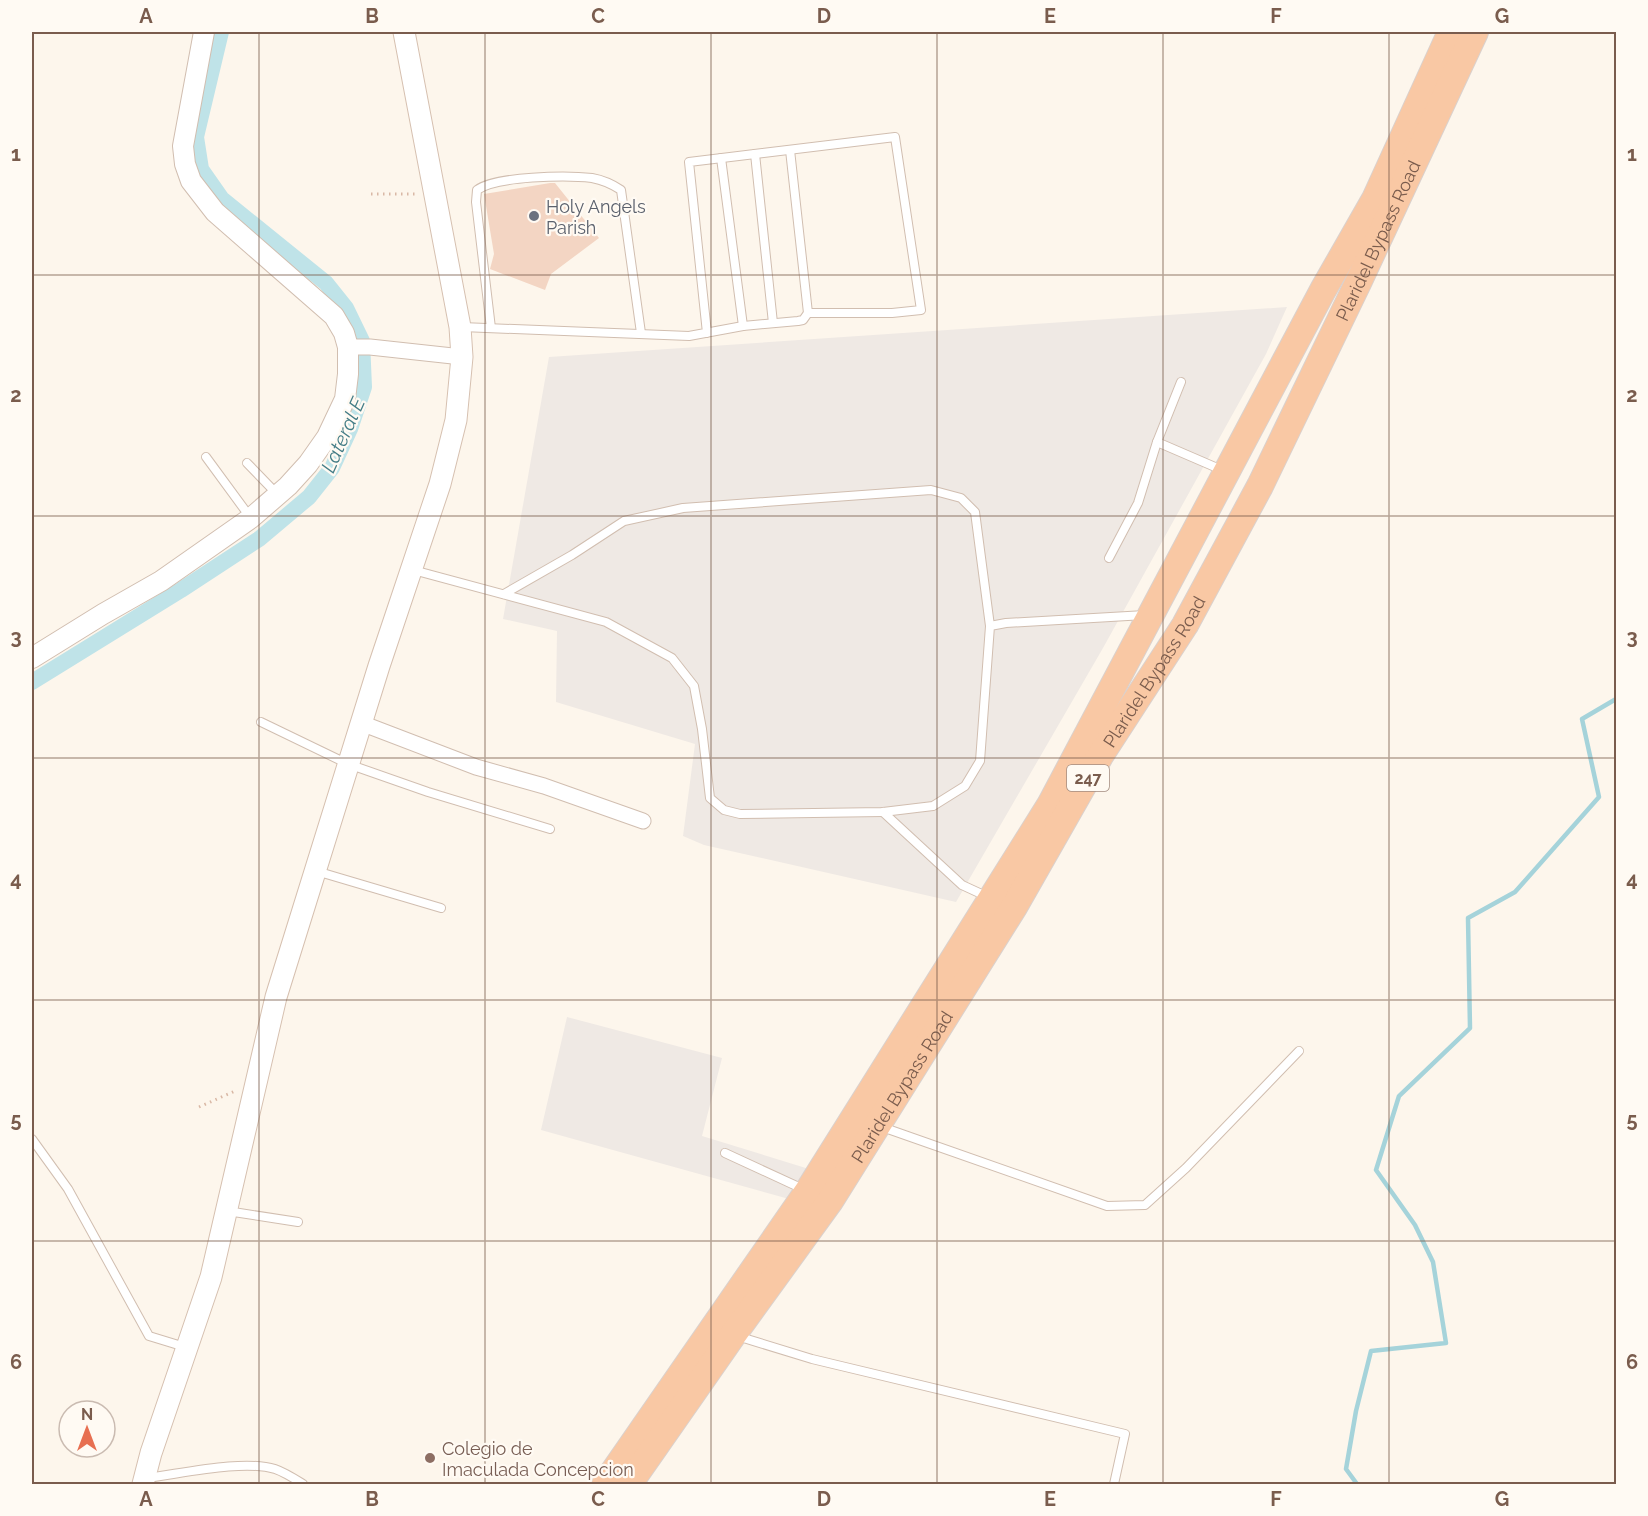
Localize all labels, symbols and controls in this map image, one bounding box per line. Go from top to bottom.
text: A [139,4,153,28]
text: B [365,4,379,28]
text: C [591,4,605,28]
text: D [817,4,831,28]
text: E [1044,4,1056,28]
text: F [1270,4,1282,28]
text: G [1495,4,1509,28]
text: 1 [11,142,21,166]
text: 1 [1627,142,1637,166]
street label: Plaridel Bypass Road [1331,157,1424,324]
place label: Holy Angels Parish [546,196,646,238]
marker: Holy Angels Parish [527,209,541,223]
text: 2 [10,383,22,407]
text: 2 [1626,383,1638,407]
water label: Lateral E [316,393,371,476]
street label: Plaridel Bypass Road [1098,592,1209,751]
text: 3 [10,625,22,649]
text: 3 [1626,625,1638,649]
road number: 247 [1067,765,1109,791]
text: 4 [10,867,22,891]
text: 4 [1626,867,1638,891]
street label: Plaridel Bypass Road [846,1007,957,1166]
text: 5 [10,1108,22,1132]
text: 5 [1626,1108,1638,1132]
text: 6 [10,1350,22,1374]
text: 6 [1626,1350,1638,1374]
north arrow [57,1399,117,1459]
text: N [81,1405,93,1424]
place label: Colegio de Imaculada Concepcion [442,1438,634,1480]
marker: Colegio de Imaculada Concepcion [423,1451,437,1465]
text: A [139,1487,153,1511]
text: B [365,1487,379,1511]
text: C [591,1487,605,1511]
text: D [817,1487,831,1511]
text: E [1044,1487,1056,1511]
text: F [1270,1487,1282,1511]
text: G [1495,1487,1509,1511]

